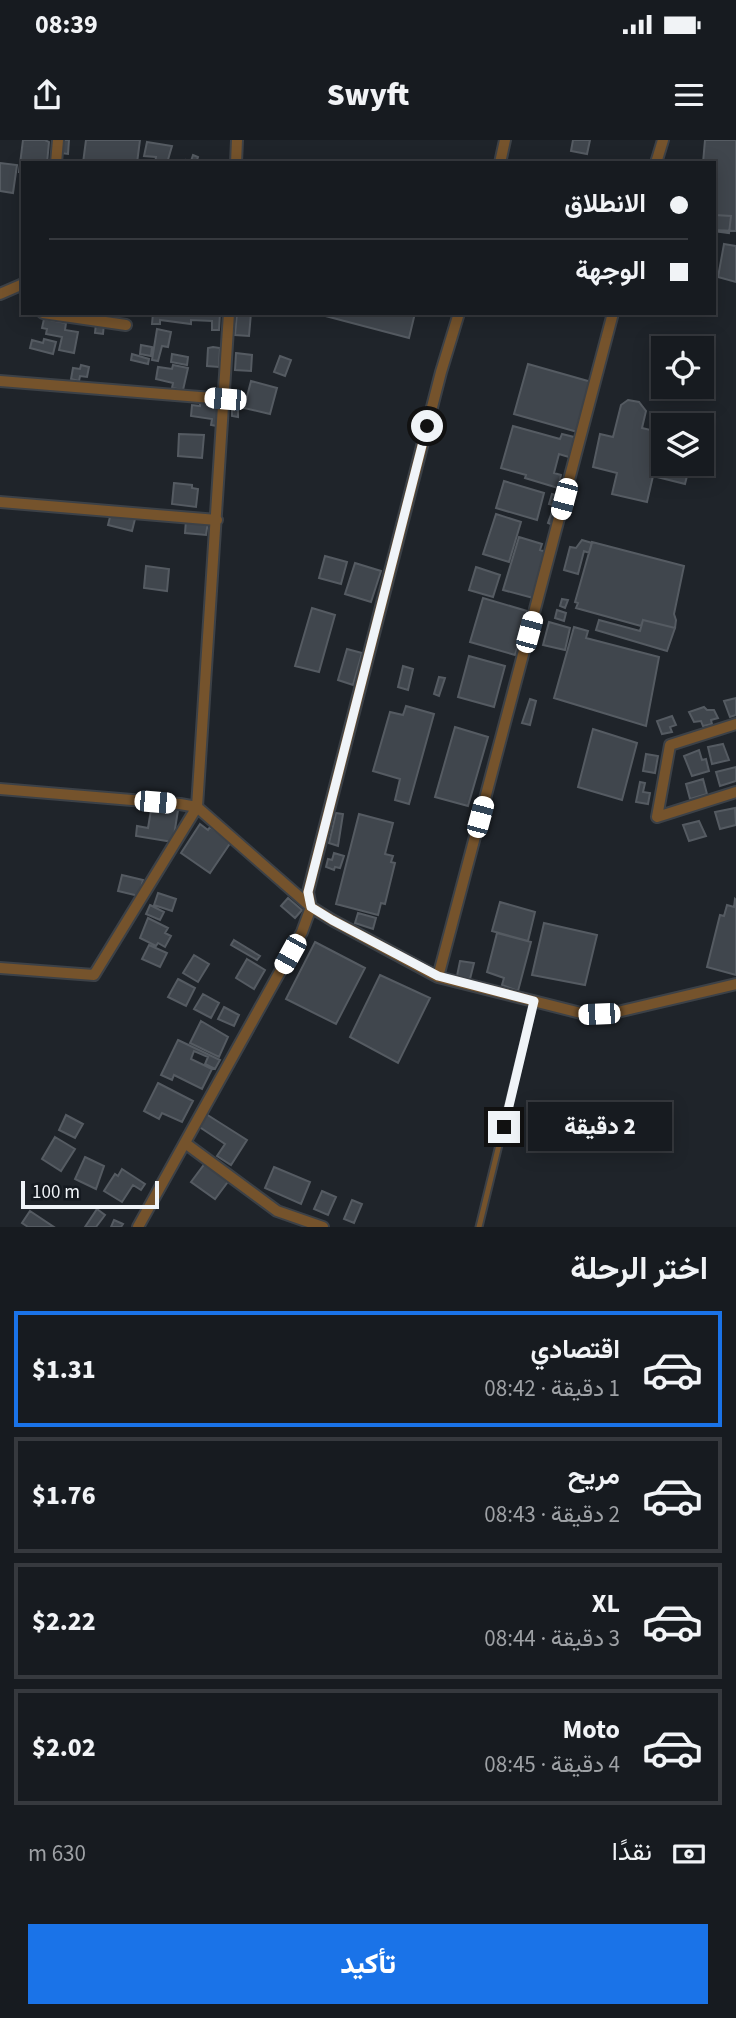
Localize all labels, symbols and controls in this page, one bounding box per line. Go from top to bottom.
text: 08:39 [35,6,98,43]
text: Swyft [327,72,409,118]
icon: share [28,76,66,114]
icon: menu [670,76,708,114]
text: الانطلاق [564,185,646,222]
text: الوجهة [575,252,646,289]
map controls [651,336,714,476]
button: locate [651,336,714,399]
car [204,387,247,411]
route start [411,410,443,442]
button: layers [651,413,714,476]
car [549,476,580,522]
car [514,609,545,655]
car [134,790,177,814]
car [465,794,496,840]
car [271,931,310,977]
car [578,1003,621,1025]
callout: 2 دقيقة [528,1102,672,1152]
text: 2 دقيقة [564,1110,636,1143]
route end [488,1111,520,1143]
scale bar [21,1178,159,1210]
text: 100 m [32,1179,80,1206]
text: اختر الرحلة [570,1246,708,1292]
text: اقتصادي [531,1331,620,1368]
icon: car [641,1338,704,1401]
text: $1.31 [32,1351,96,1388]
text: 1 دقيقة · 08:42 [484,1372,620,1405]
text: مريح [568,1457,620,1494]
icon: car [641,1464,704,1527]
text: $1.76 [32,1477,96,1514]
text: 2 دقيقة · 08:43 [484,1498,620,1531]
text: XL [592,1585,620,1622]
icon: car [641,1590,704,1653]
text: $2.22 [32,1603,96,1640]
text: 3 دقيقة · 08:44 [484,1622,620,1655]
text: Moto [563,1711,620,1748]
icon: car [641,1716,704,1779]
text: $2.02 [32,1729,96,1766]
text: 4 دقيقة · 08:45 [484,1748,620,1781]
text: نقدًا [612,1833,652,1870]
icon: cash [670,1835,708,1873]
text: 630 m [28,1837,86,1870]
button: تأكيد [28,1924,708,2004]

